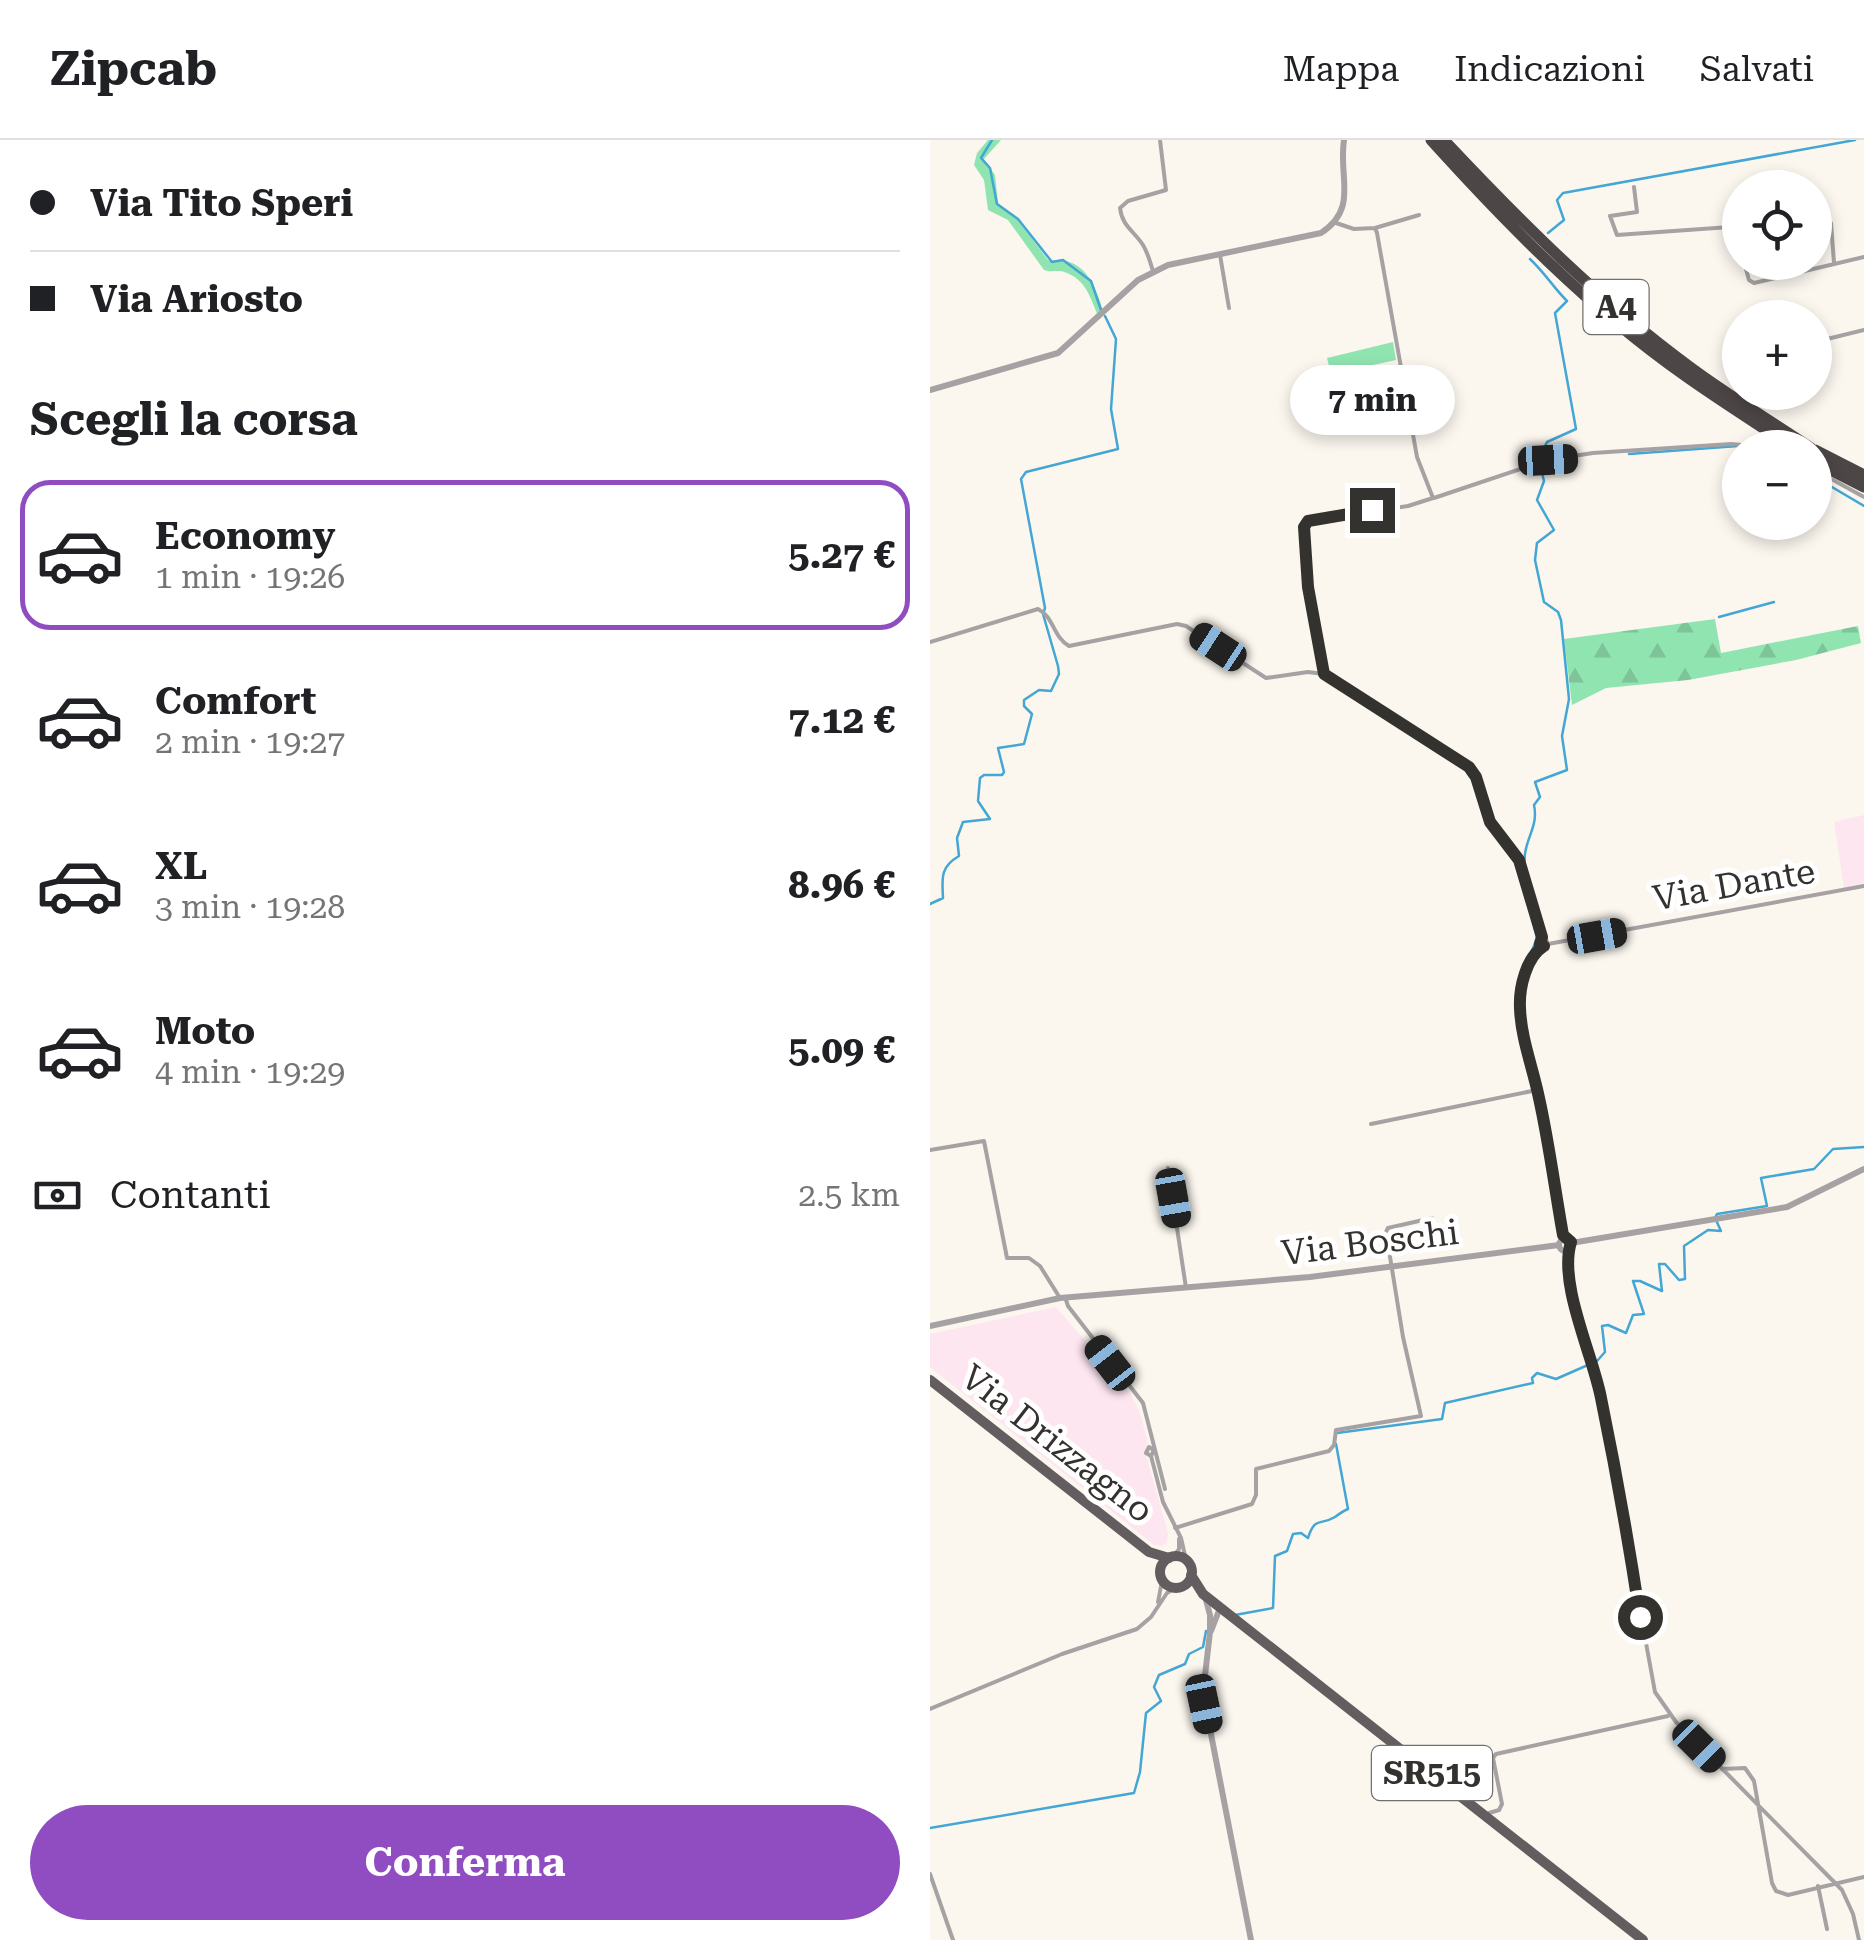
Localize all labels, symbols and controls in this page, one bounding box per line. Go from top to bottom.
text: Zipcab [50,41,217,97]
text: Mappa [1283,49,1399,90]
text: Indicazioni [1454,49,1645,90]
text: Salvati [1700,49,1814,90]
map controls [1722,170,1832,540]
button: locate [1722,170,1832,280]
text: Via Tito Speri [90,181,353,225]
text: Via Ariosto [90,277,303,321]
road number: A4 [1584,280,1648,334]
button: + [1722,300,1832,410]
callout: 7 min [1290,365,1454,435]
text: 7 min [1328,381,1417,419]
text: Scegli la corsa [30,393,358,446]
button: − [1722,430,1832,540]
car [1517,443,1579,477]
route end [1350,488,1395,533]
icon: car [35,510,125,600]
text: Economy [155,514,335,558]
text: 5.27 € [788,533,895,577]
text: 1 min · 19:26 [155,558,345,596]
car [1185,618,1251,676]
icon: car [35,675,125,765]
text: Comfort [155,679,316,723]
text: 7.12 € [788,698,895,742]
text: 2 min · 19:27 [155,723,345,761]
icon: car [35,840,125,930]
text: XL [155,844,207,888]
street label: Via Dante [1650,851,1818,919]
text: 8.96 € [788,863,895,907]
text: 3 min · 19:28 [155,888,345,926]
car [1565,916,1629,956]
icon: car [35,1005,125,1095]
text: Moto [155,1009,255,1053]
text: 5.09 € [788,1028,895,1072]
text: 4 min · 19:29 [155,1053,345,1091]
car [1153,1166,1193,1230]
icon: cash [30,1168,85,1223]
text: Contanti [110,1173,271,1217]
text: 2.5 km [798,1176,900,1214]
street label: Via Boschi [1279,1212,1461,1274]
car [1080,1330,1140,1396]
street label: Via Drizzagno [953,1356,1161,1532]
route start [1618,1595,1663,1640]
car [1183,1672,1225,1736]
car [1667,1714,1731,1778]
road number: SR515 [1372,1746,1492,1800]
button: Conferma [30,1805,900,1920]

